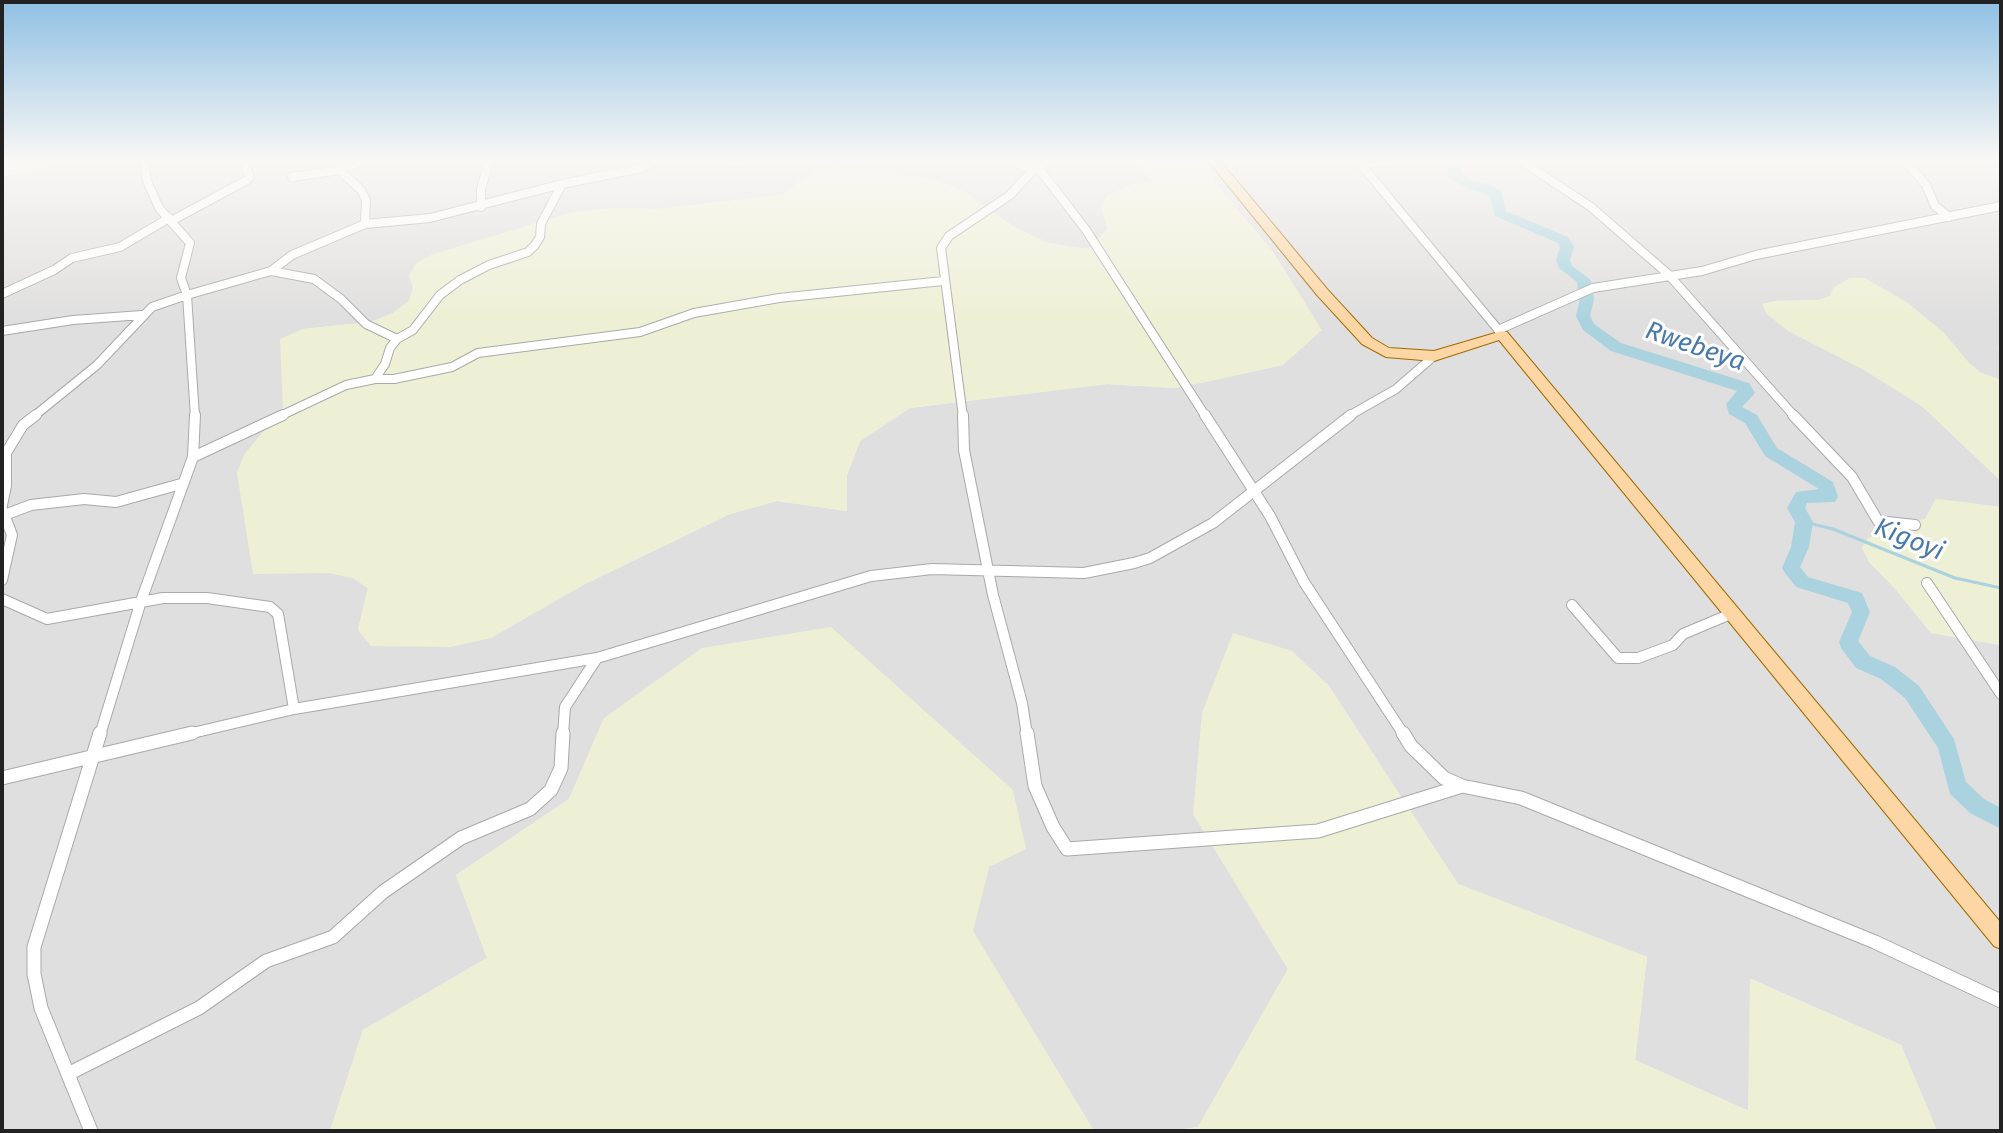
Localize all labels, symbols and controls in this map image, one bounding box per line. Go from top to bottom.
water label: Rwebeya [1641,315,1749,379]
water label: Kigoyi [1870,512,1948,568]

